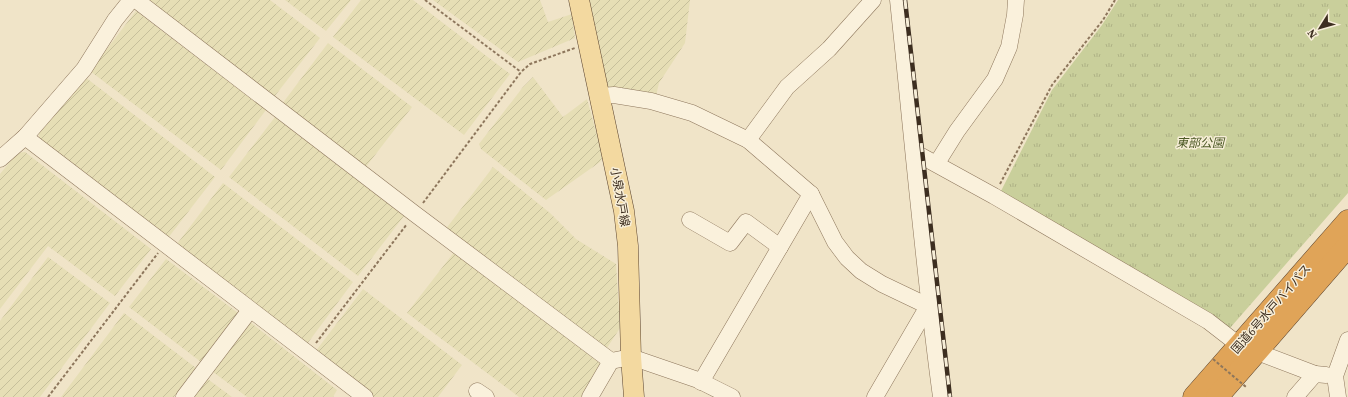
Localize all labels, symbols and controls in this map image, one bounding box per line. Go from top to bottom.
north arrow [1300,8,1340,48]
text: N [1304,26,1321,41]
park label: 東部公園 [1176,135,1226,151]
street label: 小泉水戸線 [607,166,633,228]
street label: 国道6号水戸バイパス [1228,261,1314,357]

